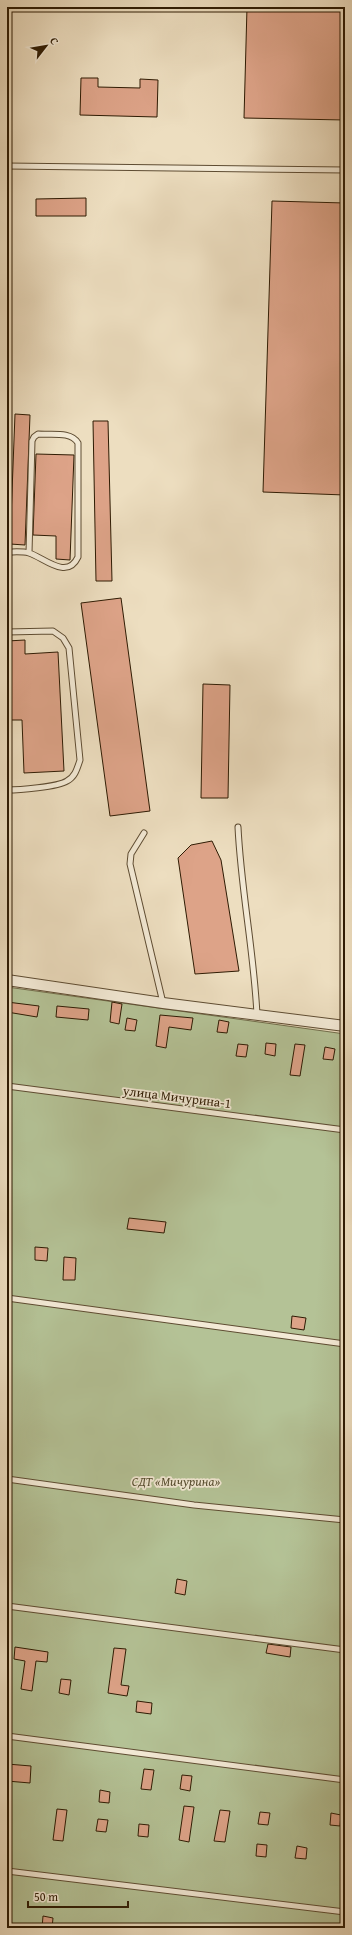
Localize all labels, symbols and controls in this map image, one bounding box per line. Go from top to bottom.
north arrow [26,26,66,66]
text: С [46,34,63,48]
street label: улица Мичурина-1 [121,1081,232,1113]
park label: СДТ «Мичурина» [132,1472,220,1491]
scale bar [28,1883,128,1909]
text: 50 m [34,1888,58,1905]

